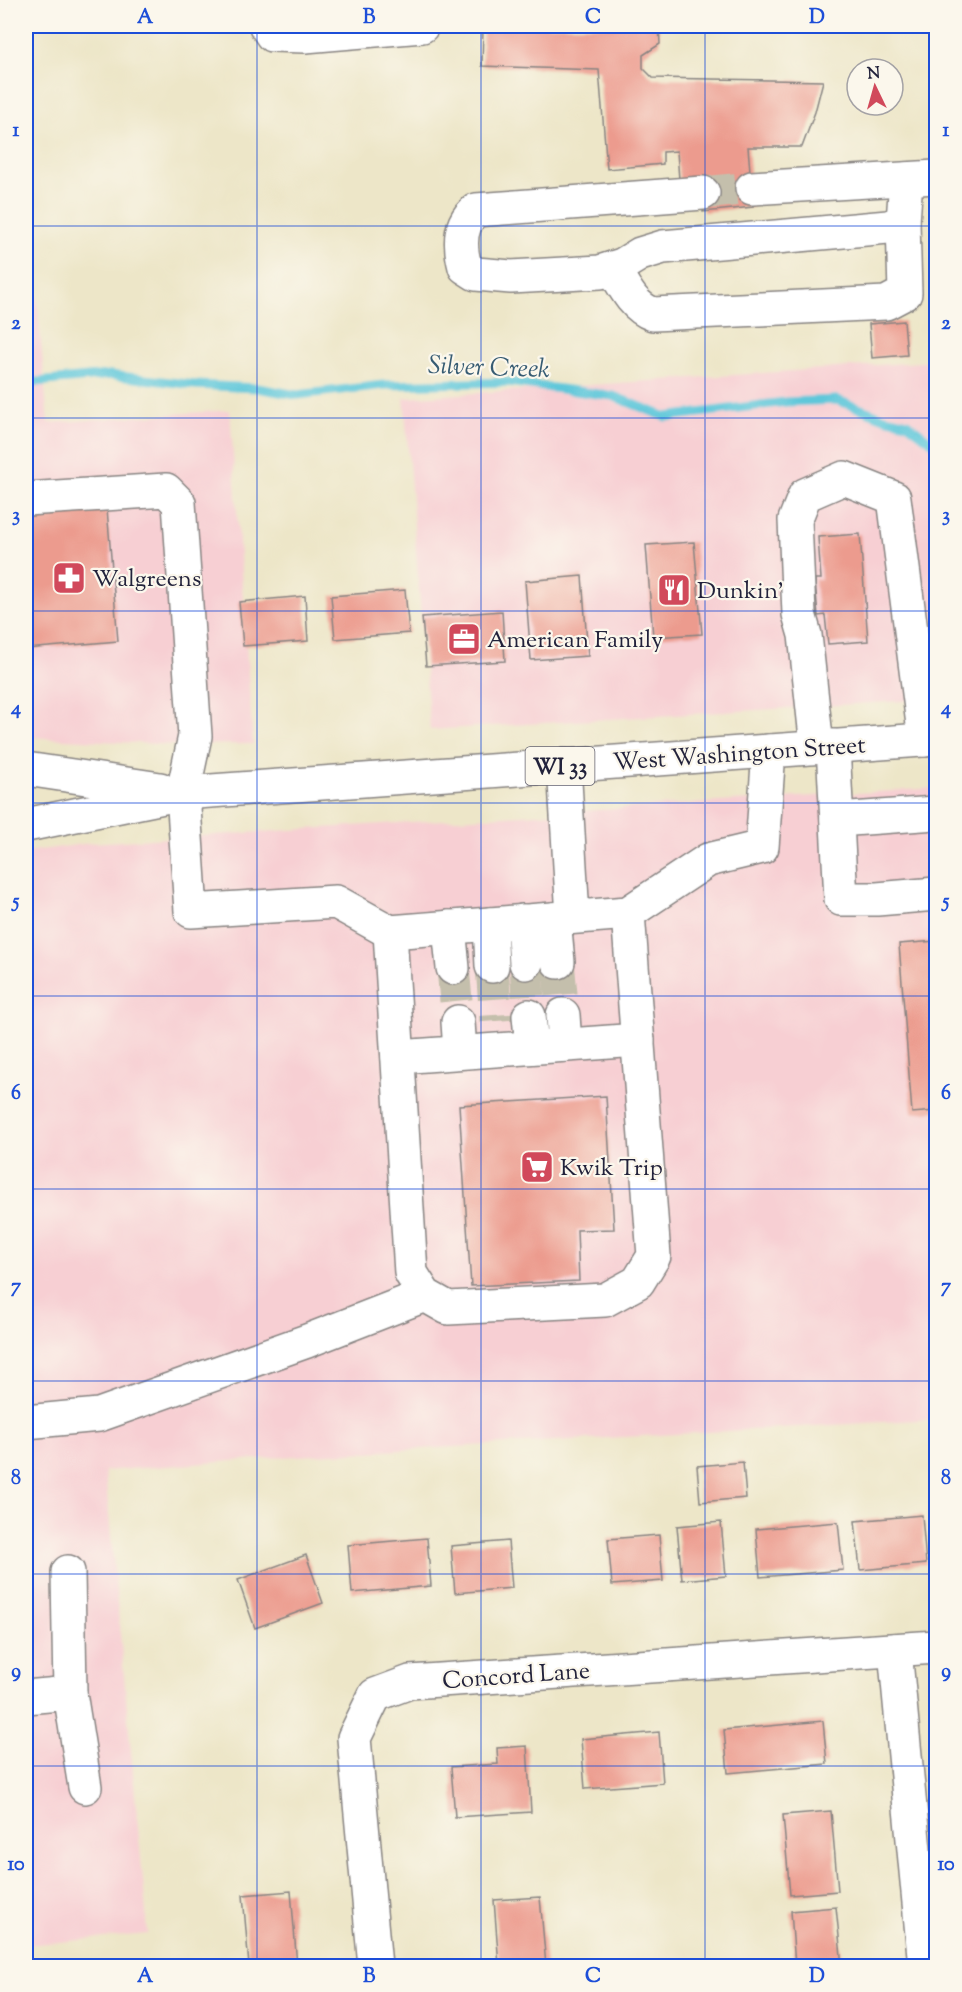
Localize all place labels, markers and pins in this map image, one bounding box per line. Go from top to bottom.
pharmacy icon: Walgreens [51,560,87,596]
place label: Walgreens [92,563,201,597]
restaurant icon: Dunkin' [656,572,692,608]
place label: Dunkin' [697,575,784,609]
office icon: American Family [446,621,482,657]
place label: American Family [487,624,663,658]
supermarket icon: Kwik Trip [519,1149,555,1185]
place label: Kwik Trip [560,1152,663,1186]

